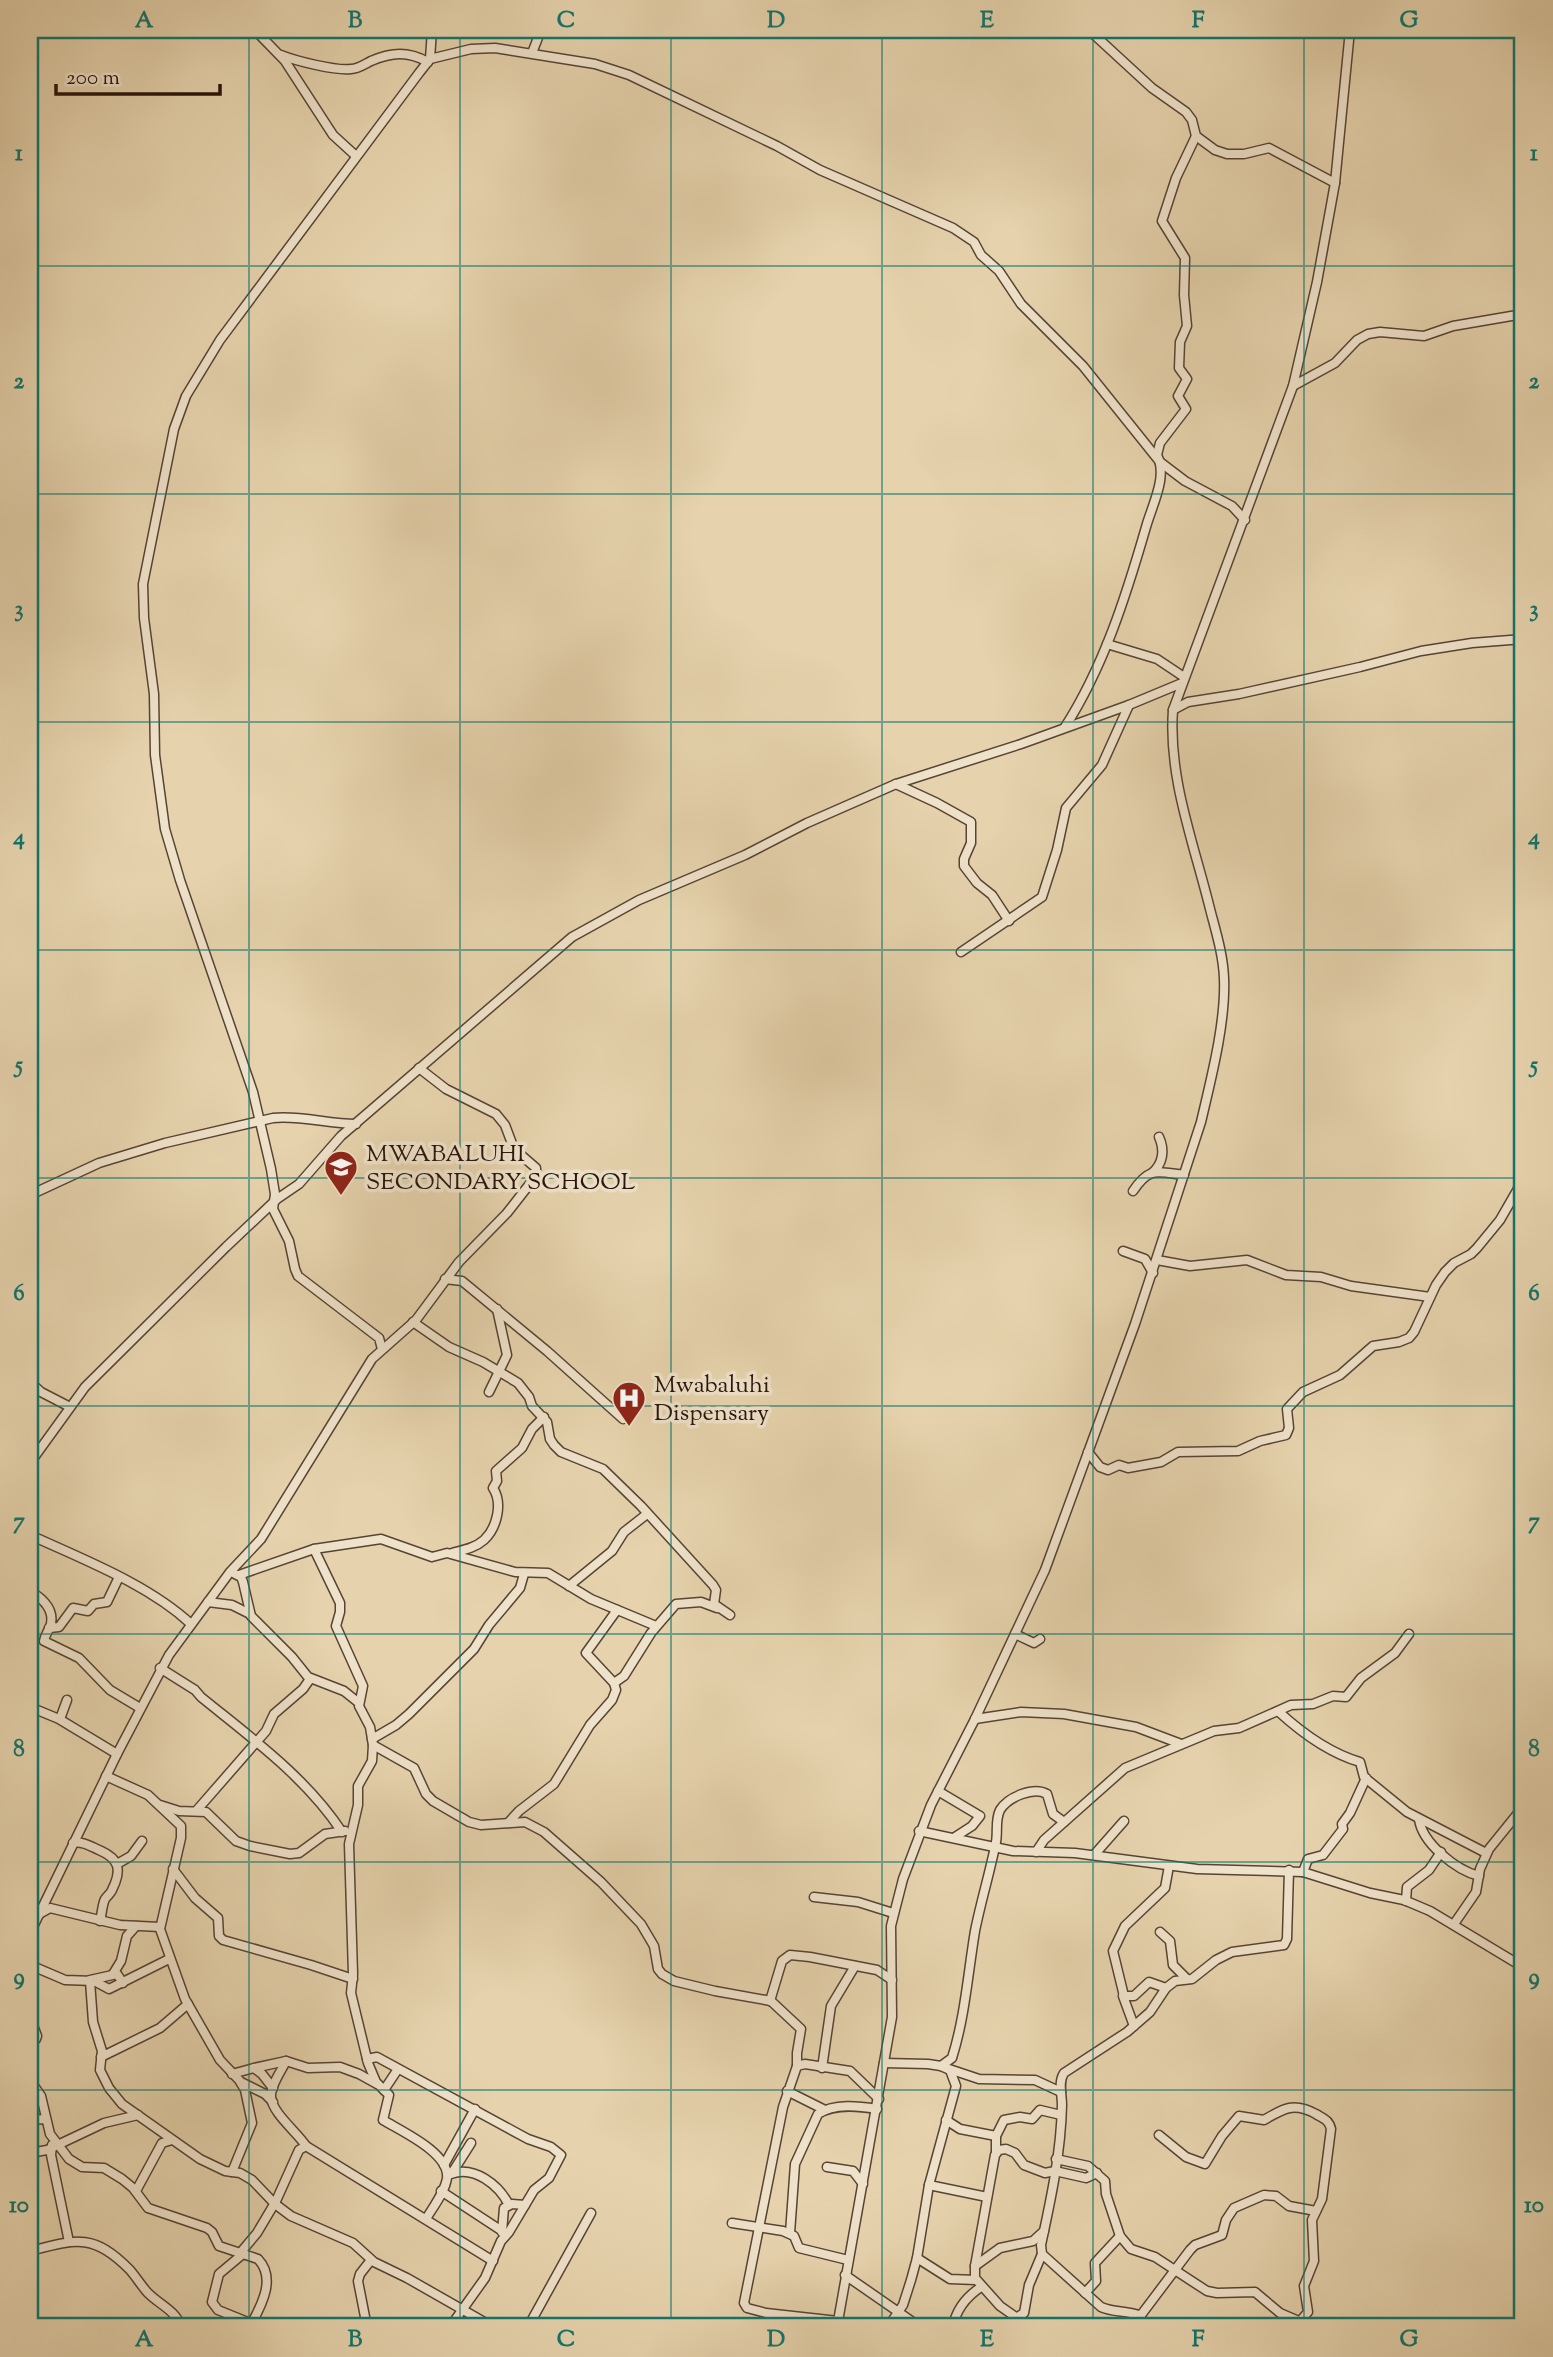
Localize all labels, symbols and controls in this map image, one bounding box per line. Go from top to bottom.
text: A [135,5,154,38]
text: B [348,5,363,38]
text: C [557,5,575,38]
text: D [767,5,785,38]
text: E [980,5,994,38]
text: F [1192,5,1205,38]
text: G [1400,5,1419,38]
scale bar [56,52,220,96]
text: 200 m [66,64,120,94]
text: 1 [15,138,23,171]
text: 1 [1530,138,1538,171]
text: 2 [14,366,25,399]
text: 2 [1529,366,1540,399]
text: 3 [14,594,24,627]
text: 3 [1529,594,1539,627]
text: 4 [12,822,25,855]
text: 4 [1527,822,1540,855]
text: 5 [13,1050,23,1083]
text: 5 [1528,1050,1538,1083]
place label: MWABALUHI SECONDARY SCHOOL [366,1138,635,1200]
school or university icon: MWABALUHI SECONDARY SCHOOL [322,1148,360,1197]
text: 6 [13,1278,25,1311]
text: 6 [1528,1278,1540,1311]
place label: Mwabaluhi Dispensary [654,1369,770,1431]
hospital icon: Mwabaluhi Dispensary [610,1379,648,1428]
text: 7 [13,1506,25,1539]
text: 7 [1528,1506,1540,1539]
text: 8 [13,1734,25,1767]
text: 8 [1528,1734,1540,1767]
text: 9 [13,1962,25,1995]
text: 9 [1528,1962,1540,1995]
text: 10 [9,2190,29,2223]
text: 10 [1524,2190,1544,2223]
text: A [135,2324,154,2357]
text: B [348,2324,363,2357]
text: C [557,2324,575,2357]
text: D [767,2324,785,2357]
text: E [980,2324,994,2357]
text: F [1192,2324,1205,2357]
text: G [1400,2324,1419,2357]

